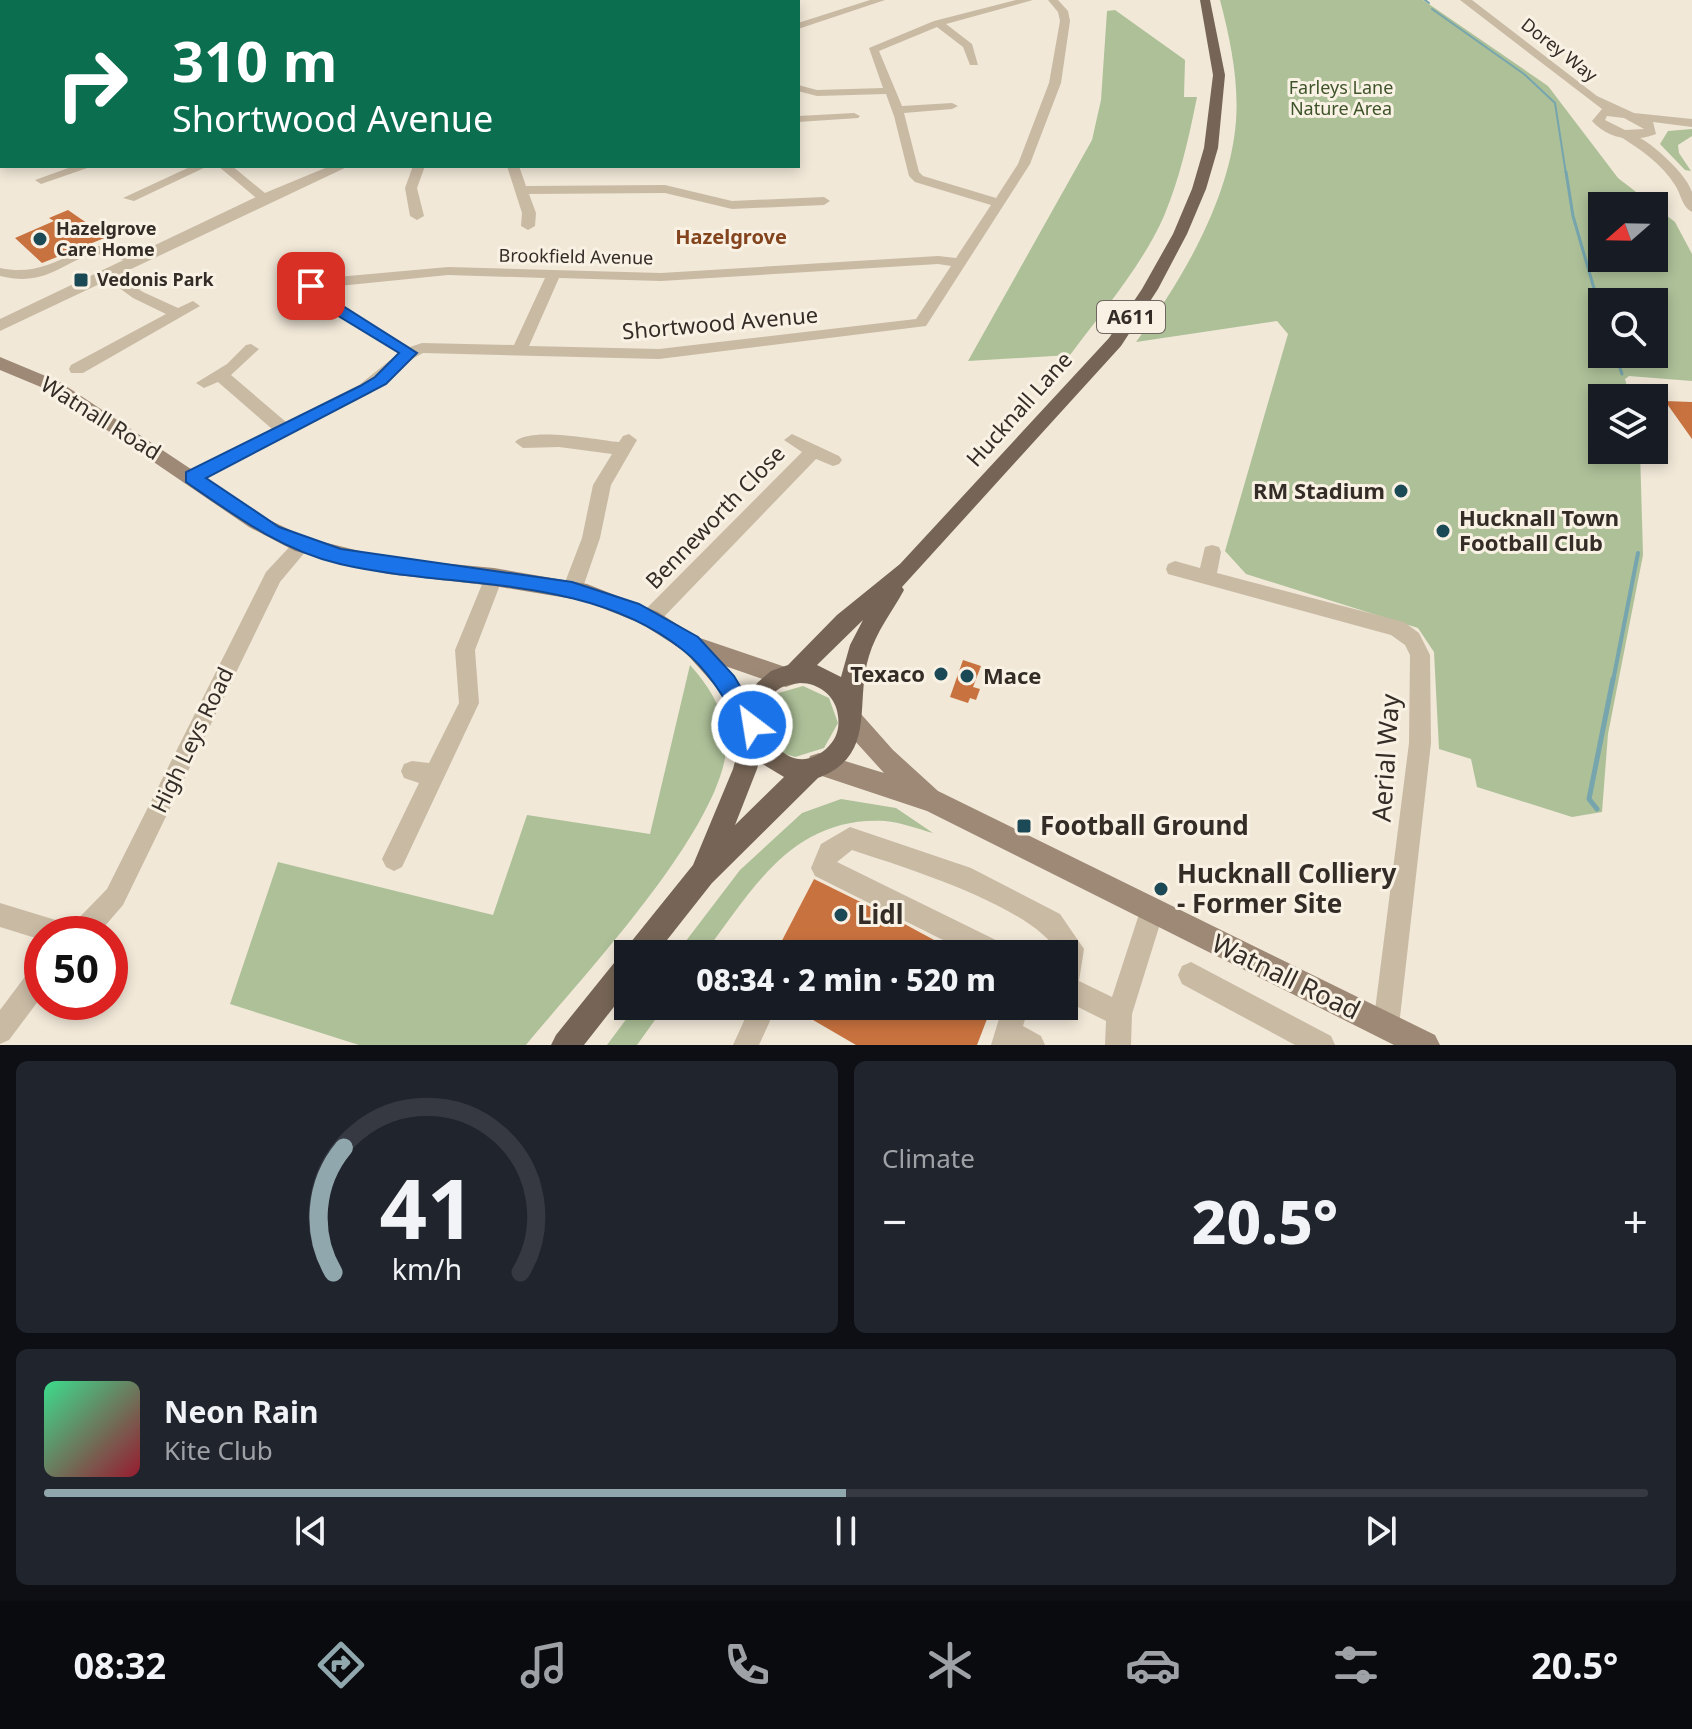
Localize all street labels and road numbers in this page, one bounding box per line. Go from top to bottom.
street label: Dorey Way [1517,12,1603,87]
street label: Brookfield Avenue [498,243,654,269]
street label: Shortwood Avenue [621,299,819,346]
road number: A611 [1097,301,1165,333]
street label: Hucknall Lane [959,344,1078,472]
street label: Watnall Road [36,368,167,466]
street label: Benneworth Close [638,438,791,595]
street label: High Leys Road [143,662,239,817]
street label: Aerial Way [1363,692,1407,823]
street label: Watnall Road [1206,925,1367,1028]

